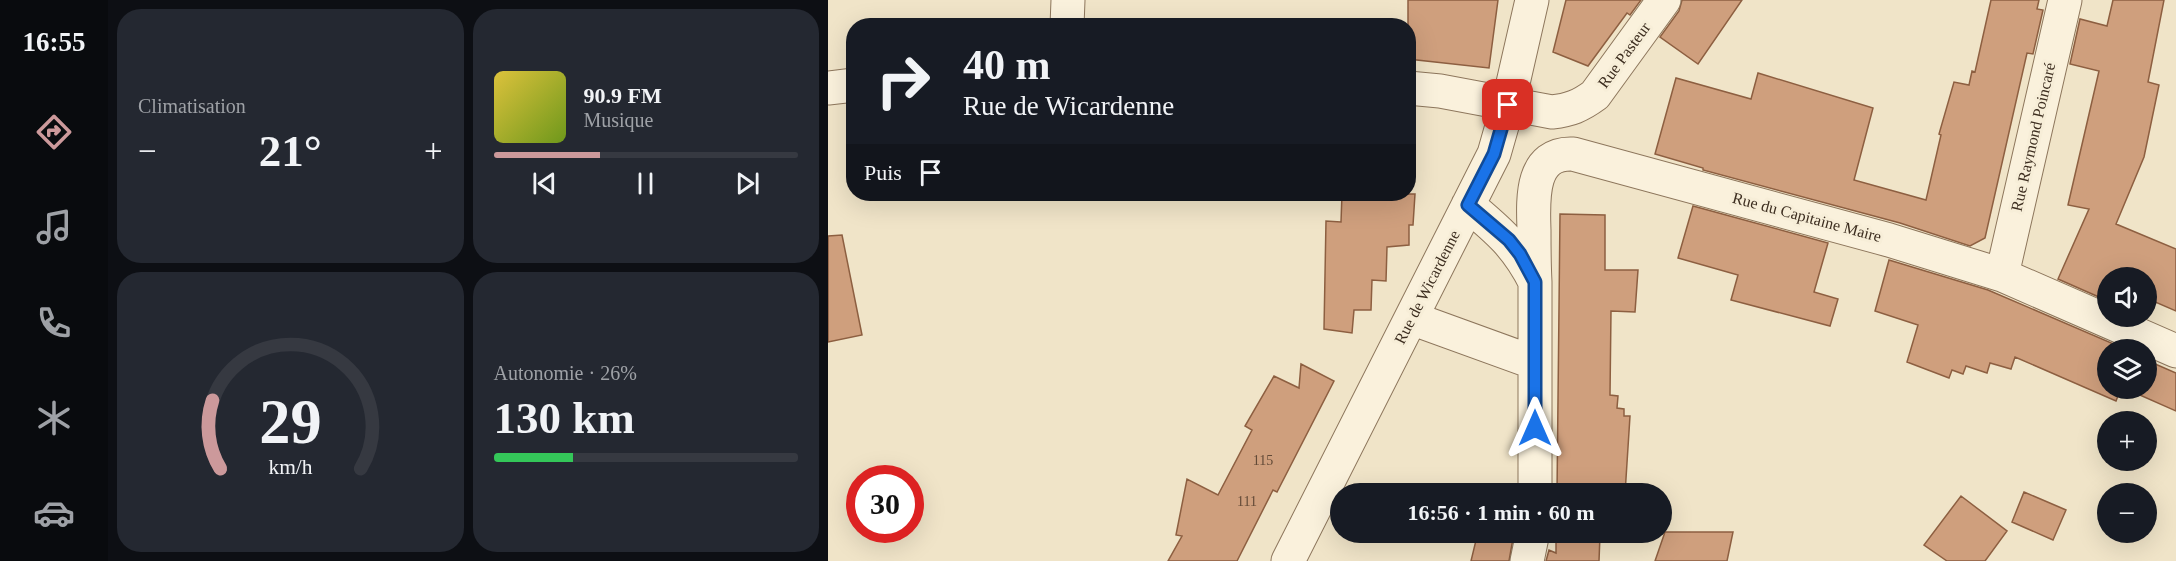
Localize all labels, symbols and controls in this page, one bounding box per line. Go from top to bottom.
street label: Rue Pasteur [1595,18,1654,91]
text: 16:55 [23,27,86,57]
icon: right [864,42,942,120]
text: 40 m [963,42,1051,88]
street label: Rue Raymond Poincaré [2008,61,2059,213]
pin [1482,79,1533,130]
text: 90.9 FM [584,83,662,108]
icon: arrive [1491,88,1524,121]
text: Rue de Wicardenne [963,91,1174,121]
text: Climatisation [138,95,246,117]
text: Musique [584,109,654,131]
icon: directions [33,111,75,153]
text: 21° [259,126,322,176]
text: − [138,133,157,169]
text: + [424,133,443,169]
icon: arrive [914,156,947,189]
text: Puis [864,160,902,185]
icon: previous [528,167,561,200]
icon: pause [629,167,662,200]
icon: next [731,167,764,200]
street label: Rue du Capitaine Maire [1731,189,1883,246]
icon: music [33,206,75,248]
street label: Rue de Wicardenne [1391,227,1463,347]
map controls [2097,267,2157,543]
button: sound [2097,267,2157,327]
icon: phone [33,302,75,344]
button: layers [2097,339,2157,399]
text: Autonomie · 26% [494,362,637,384]
text: 29 [259,387,321,456]
text: 130 km [494,393,635,443]
position arrow [1503,396,1567,460]
icon: climate [33,397,75,439]
button: + [2097,411,2157,471]
house number: 115 [1253,453,1273,468]
text: km/h [268,455,313,479]
speed limit sign: 30 [846,465,924,543]
button: − [2097,483,2157,543]
icon: car [33,492,75,534]
house number: 111 [1237,494,1257,509]
text: 16:56 · 1 min · 60 m [1408,500,1595,525]

